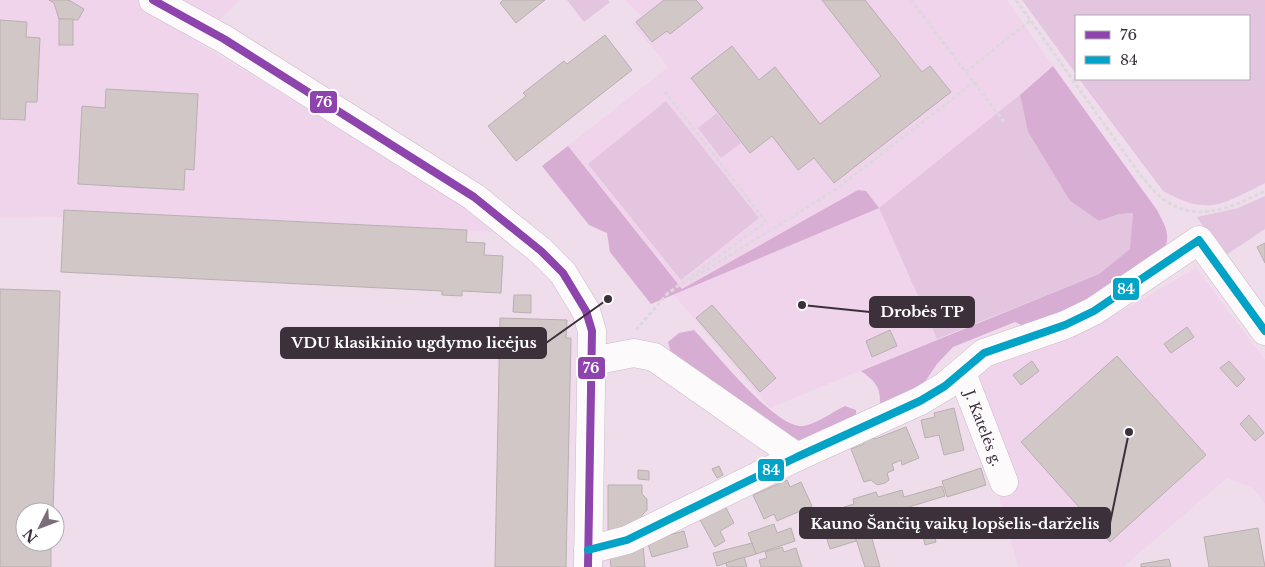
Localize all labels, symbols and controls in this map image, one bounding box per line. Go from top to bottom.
legend [1075,15,1250,80]
text: 76 [1120,25,1137,44]
text: 84 [1120,50,1138,69]
line badge: 76 [309,90,338,114]
text: 76 [316,93,332,111]
line badge: 84 [1112,277,1140,301]
text: 84 [1117,280,1135,298]
callout: Drobės TP [870,297,974,327]
text: Drobės TP [880,302,964,321]
callout: VDU klasikinio ugdymo licėjus [281,328,546,358]
text: VDU klasikinio ugdymo licėjus [290,333,537,352]
line badge: 76 [577,356,606,380]
text: 76 [583,359,599,377]
street label: J. Katelės g. [960,386,1006,469]
line badge: 84 [757,458,785,482]
text: 84 [762,461,780,479]
north arrow [15,502,65,552]
callout: Kauno Šančių vaikų lopšelis-darželis [800,508,1110,538]
text: Kauno Šančių vaikų lopšelis-darželis [810,514,1100,533]
text: N [19,525,41,547]

